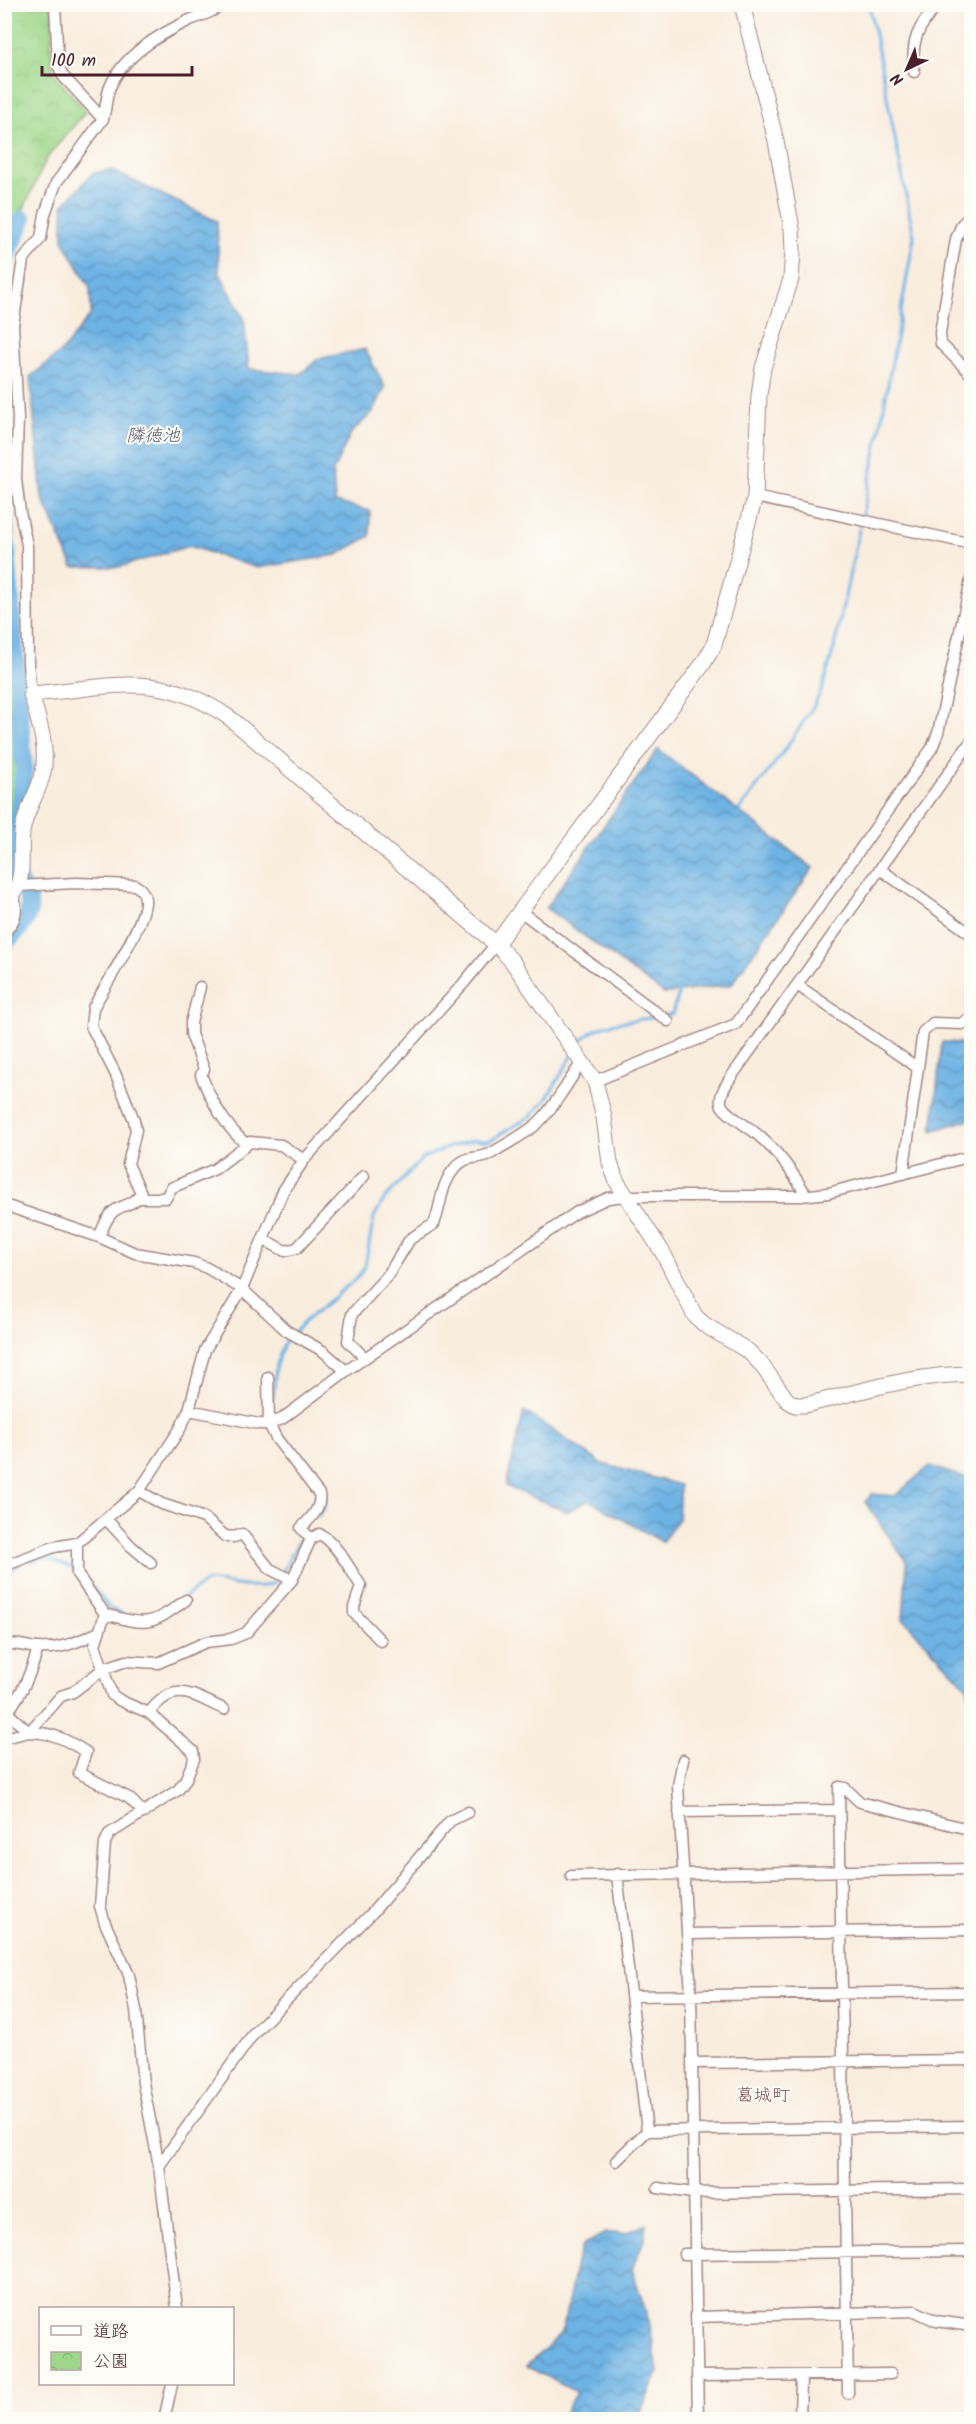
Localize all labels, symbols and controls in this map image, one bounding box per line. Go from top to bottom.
scale bar [42,39,192,77]
north arrow [877,39,937,99]
text: 100 m [51,47,96,76]
text: N [885,66,910,91]
water label: 隣徳池 [126,422,181,451]
district label: 葛城町 [736,2082,790,2111]
legend [39,2307,234,2385]
text: 道路 [93,2318,129,2347]
text: 公園 [93,2348,129,2377]

